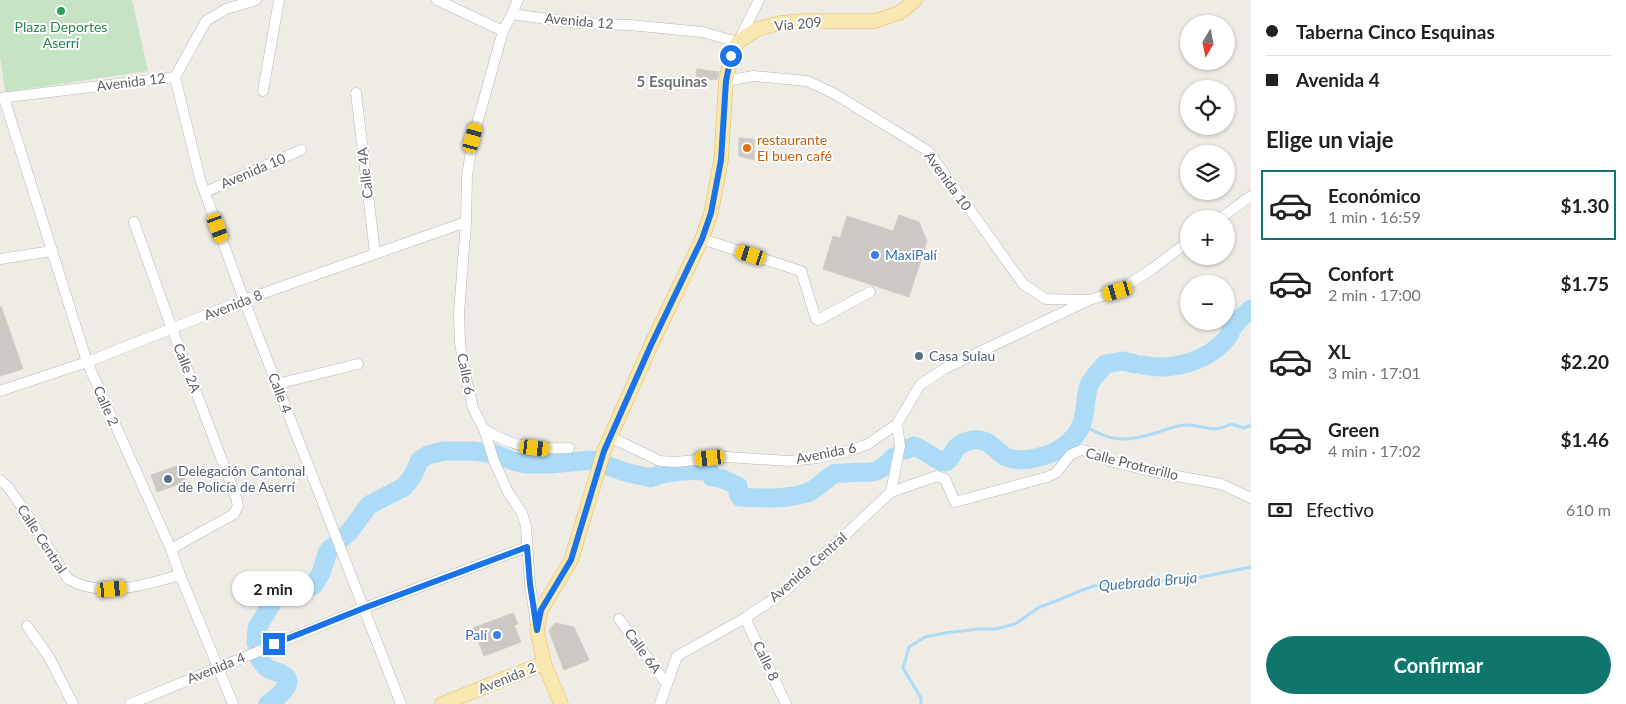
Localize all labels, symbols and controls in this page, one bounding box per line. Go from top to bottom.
marker: Plaza Deportes Aserrí [55,5,67,17]
street label: Avenida 12 [544,9,614,32]
street label: Vía 209 [774,13,822,34]
north arrow [1180,15,1235,70]
map controls [1180,15,1235,330]
place label: Plaza Deportes Aserrí [15,18,107,51]
text: Taberna Cinco Esquinas [1296,20,1495,43]
route start [720,45,742,67]
text: Avenida 4 [1296,68,1380,91]
street label: Avenida 12 [96,69,166,94]
district label: 5 Esquinas [637,72,708,90]
button: locate [1180,80,1235,135]
car [461,122,484,154]
text: Elige un viaje [1266,126,1394,153]
place label: restaurante El buen café [757,131,832,164]
marker: restaurante El buen café [741,142,753,154]
button: layers [1180,145,1235,200]
street label: Calle 4A [353,146,376,200]
street label: Avenida 10 [921,148,976,214]
street label: Avenida 10 [218,149,288,192]
icon: car [1268,183,1313,228]
text: Económico [1328,184,1421,207]
text: $1.30 [1560,194,1609,217]
text: 1 min · 16:59 [1328,207,1421,226]
button: + [1180,210,1235,265]
car [205,211,230,245]
car [734,243,767,267]
place label: MaxiPalí [885,246,937,263]
marker: MaxiPalí [869,249,881,261]
icon: car [1268,261,1313,306]
text: Confort [1328,262,1393,285]
text: $1.75 [1560,272,1609,295]
button: − [1180,275,1235,330]
car [1101,280,1134,302]
text: 2 min · 17:00 [1328,285,1421,304]
street label: Avenida 8 [201,286,264,323]
icon: car [1268,339,1313,384]
text: XL [1328,340,1351,363]
street label: Calle 2A [170,341,205,395]
place label: Casa Sulau [929,347,995,364]
marker: Casa Sulau [913,350,925,362]
text: $2.20 [1560,350,1609,373]
street label: Calle 6 [454,352,479,396]
text: 3 min · 17:01 [1328,363,1421,382]
street label: Calle 4 [265,370,296,415]
street label: Calle 2 [90,383,123,428]
icon: car [1268,417,1313,462]
text: Green [1328,418,1379,441]
text: $1.46 [1560,428,1609,451]
street label: Avenida 6 [794,438,857,467]
car [519,439,550,457]
text: 4 min · 17:02 [1328,441,1421,460]
street label: Calle Protrerillo [1084,444,1180,483]
car [694,449,725,467]
place label: Delegación Cantonal de Policía de Aserrí [178,462,305,495]
marker: Delegación Cantonal de Policía de Aserrí [162,473,174,485]
icon: cash [1266,496,1294,524]
text: Efectivo [1306,498,1374,521]
text: 610 m [1566,500,1611,519]
street label: Calle Central [14,501,71,576]
street label: Avenida Central [765,528,850,605]
water label: Quebrada Bruja [1098,568,1198,594]
callout: 2 min [233,572,315,606]
text: 2 min [253,579,293,598]
car [96,580,127,598]
street label: Calle 6A [621,625,666,677]
place label: Palí [465,626,488,643]
marker: Palí [491,629,503,641]
route end [263,633,285,655]
button: Confirmar [1266,636,1611,694]
street label: Calle 8 [750,638,783,683]
street label: Avenida 4 [184,648,247,687]
street label: Avenida 2 [475,658,538,697]

